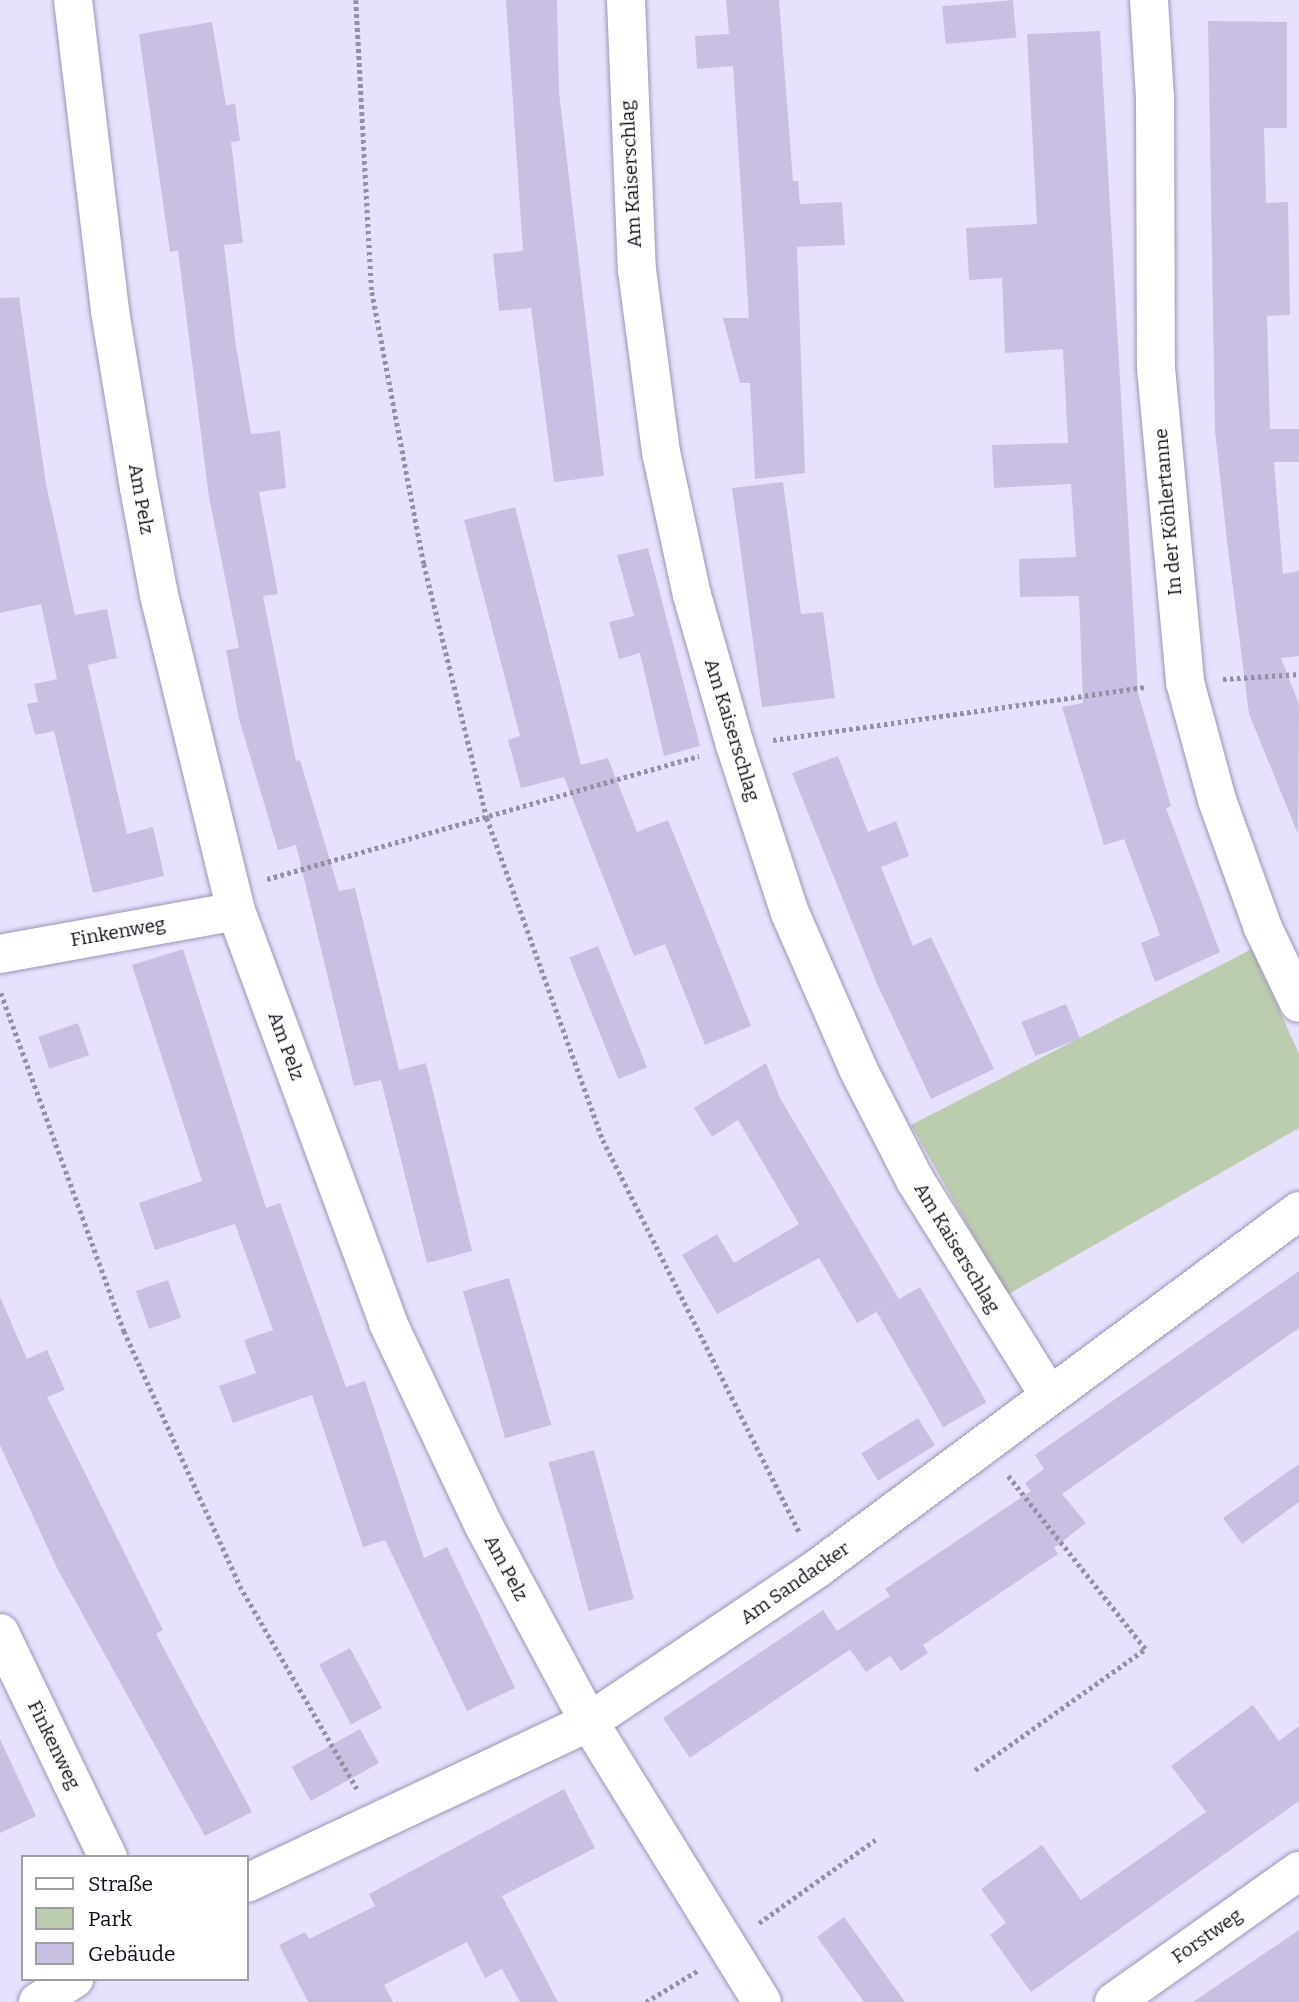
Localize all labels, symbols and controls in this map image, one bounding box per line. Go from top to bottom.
street label: Am Kaiserschlag [616,100,646,248]
street label: In der Köhlertanne [1149,428,1187,596]
street label: Am Pelz [124,462,158,536]
street label: Am Kaiserschlag [699,656,765,804]
street label: Finkenweg [69,912,167,952]
street label: Am Pelz [263,1009,309,1083]
street label: Am Kaiserschlag [909,1179,1005,1317]
street label: Am Pelz [479,1531,533,1605]
street label: Am Sandacker [736,1537,854,1629]
street label: Finkenweg [23,1697,85,1793]
legend [21,1855,248,1981]
text: Straße [88,1871,153,1897]
street label: Forstweg [1167,1904,1247,1968]
text: Park [88,1906,132,1932]
text: Gebäude [88,1941,176,1967]

